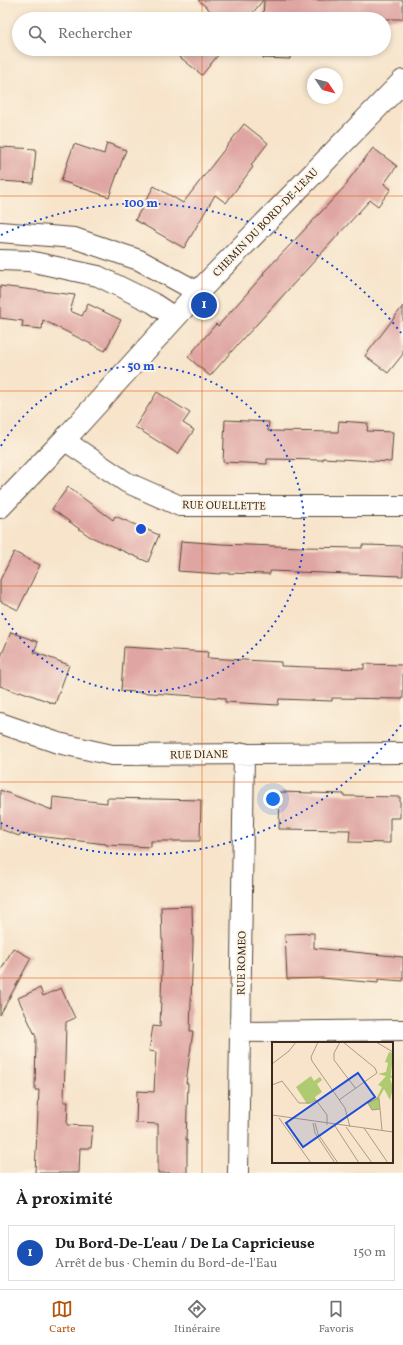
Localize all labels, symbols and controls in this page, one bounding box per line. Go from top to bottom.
search box [12,12,391,56]
icon: search [26,23,48,45]
text: Rechercher [58,24,132,45]
north arrow [307,68,343,104]
street label: CHEMIN DU BORD-DE-L'EAU [210,165,322,281]
text: 100 m [124,196,158,212]
pin: 1 [191,290,217,320]
text: 50 m [127,359,155,375]
street label: RUE OUELLETTE [182,498,266,515]
centre of rings [134,522,148,536]
street label: RUE DIANE [170,747,229,764]
your location [263,789,283,809]
street label: RUE ROMEO [234,931,251,995]
inset map [272,1042,393,1163]
text: À proximité [16,1188,113,1211]
text: Du Bord-De-L'eau / De La Capricieuse [55,1234,315,1255]
text: 1 [27,1244,33,1262]
text: 150 m [353,1244,386,1262]
text: Arrêt de bus · Chemin du Bord-de-l'Eau [55,1255,277,1273]
tab: Carte [49,1298,76,1337]
tab: Itinéraire [174,1298,220,1337]
tab: Favoris [319,1298,354,1337]

